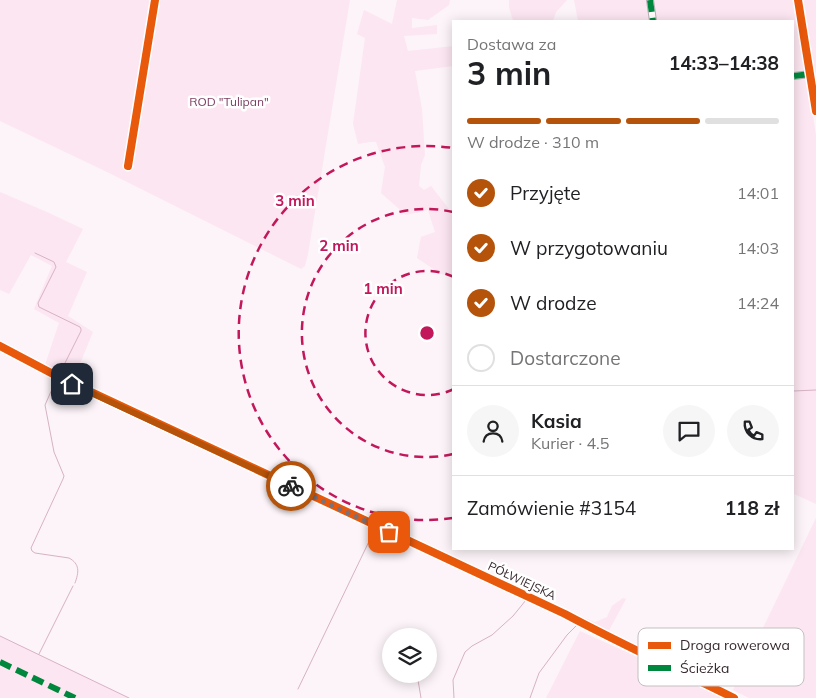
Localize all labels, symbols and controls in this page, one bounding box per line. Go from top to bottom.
text: Dostawa za [467,34,556,54]
text: 14:33–14:38 [669,51,779,75]
text: 3 min [467,53,551,93]
park label: ROD "Tulipan" [189,94,269,109]
text: W drodze · 310 m [467,132,599,152]
icon: check [467,179,495,207]
text: Przyjęte [510,181,581,205]
text: 14:01 [737,183,779,203]
text: 3 min [275,191,315,210]
icon: check [467,234,495,262]
text: 2 min [319,236,359,255]
text: W przygotowaniu [510,236,668,260]
text: 14:03 [737,238,779,258]
text: 1 min [363,279,403,298]
icon: check [467,289,495,317]
text: W drodze [510,291,597,315]
text: 14:24 [737,293,779,313]
centre of rings [418,324,436,342]
text: Dostarczone [510,346,621,370]
pin [51,363,93,405]
icon: home [58,370,86,398]
button: person [467,405,519,457]
button: chat [663,405,715,457]
button: phone [727,405,779,457]
text: Kasia [531,409,582,433]
text: Kurier · 4.5 [531,433,609,453]
courier [266,461,316,511]
icon: bike [277,472,305,500]
text: Zamówienie #3154 [467,496,636,520]
text: 118 zł [725,496,779,520]
pin [368,511,410,553]
icon: bag [375,518,403,546]
street label: PÓŁWIEJSKA [486,558,559,603]
map controls [382,628,437,683]
button: layers [382,628,437,683]
legend [638,628,804,686]
text: Droga rowerowa [680,636,790,654]
text: Ścieżka [680,659,729,677]

